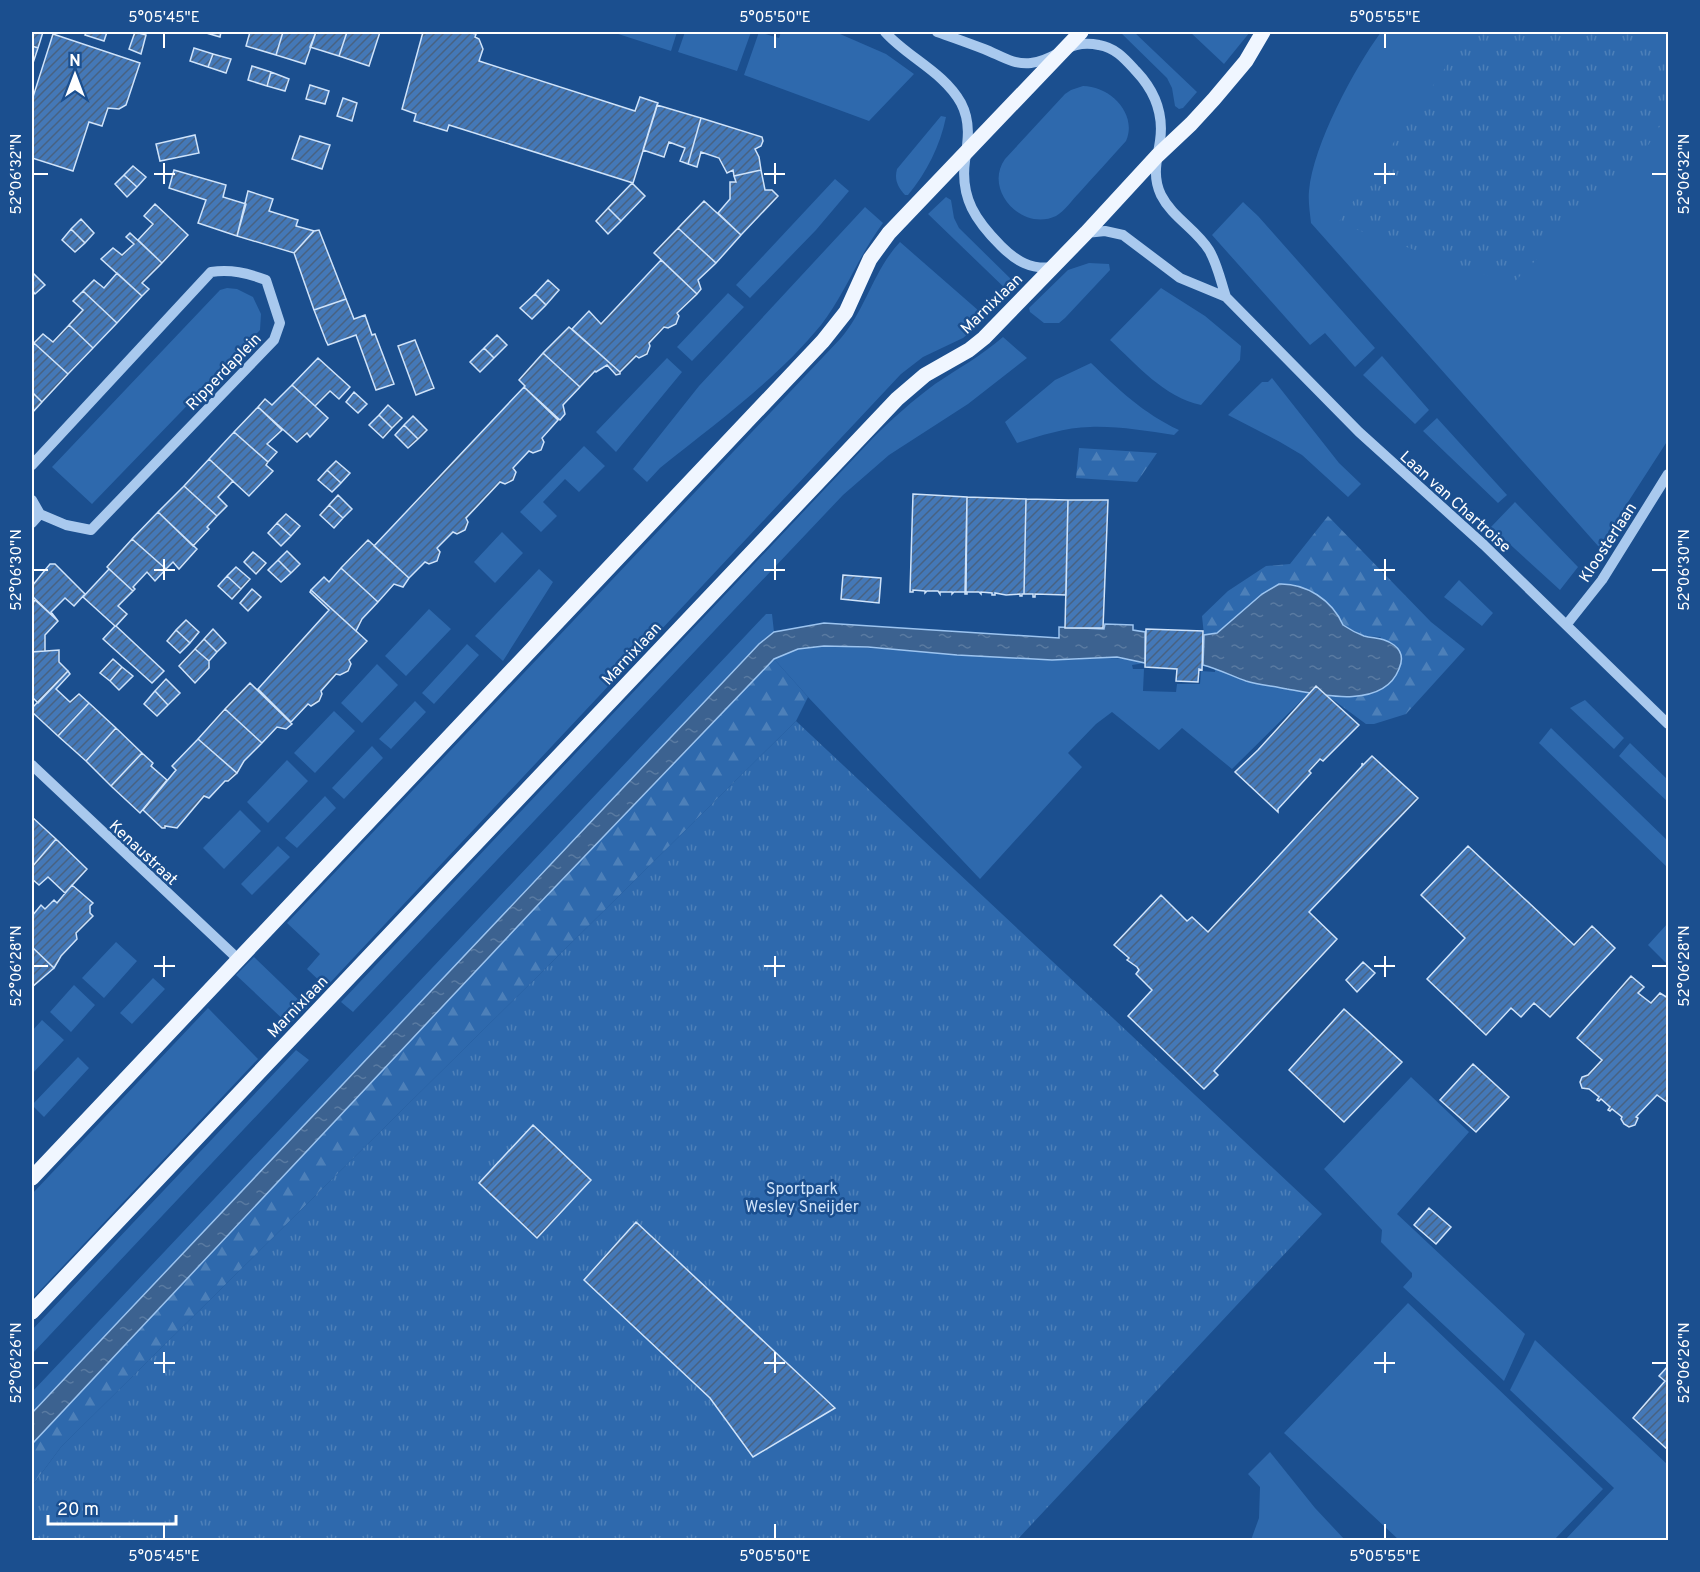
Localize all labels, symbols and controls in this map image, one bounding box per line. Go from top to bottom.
text: 5°05'45"E [128,9,200,28]
text: 5°05'50"E [739,9,811,28]
text: 5°05'55"E [1349,9,1421,28]
north arrow [45,45,105,105]
text: N [69,52,81,72]
text: 52°06'32"N [8,134,27,214]
text: 52°06'32"N [1676,134,1695,214]
street label: Marnixlaan [957,270,1028,339]
street label: Ripperdaplein [182,329,266,415]
street label: Laan van Chartroise [1395,447,1514,558]
street label: Kloosterlaan [1575,499,1642,587]
text: 52°06'30"N [8,529,27,611]
text: 52°06'30"N [1676,529,1695,611]
street label: Marnixlaan [598,619,667,690]
street label: Kenaustraat [104,817,181,890]
text: 52°06'28"N [8,925,27,1007]
text: 52°06'28"N [1676,925,1695,1007]
street label: Marnixlaan [264,972,333,1043]
park label: Sportpark Wesley Sneijder [745,1180,859,1218]
text: 52°06'26"N [8,1322,27,1404]
text: 52°06'26"N [1676,1322,1695,1404]
scale bar [48,1488,176,1526]
text: 20 m [57,1499,99,1522]
text: 5°05'45"E [128,1548,200,1567]
text: 5°05'50"E [739,1548,811,1567]
text: 5°05'55"E [1349,1548,1421,1567]

